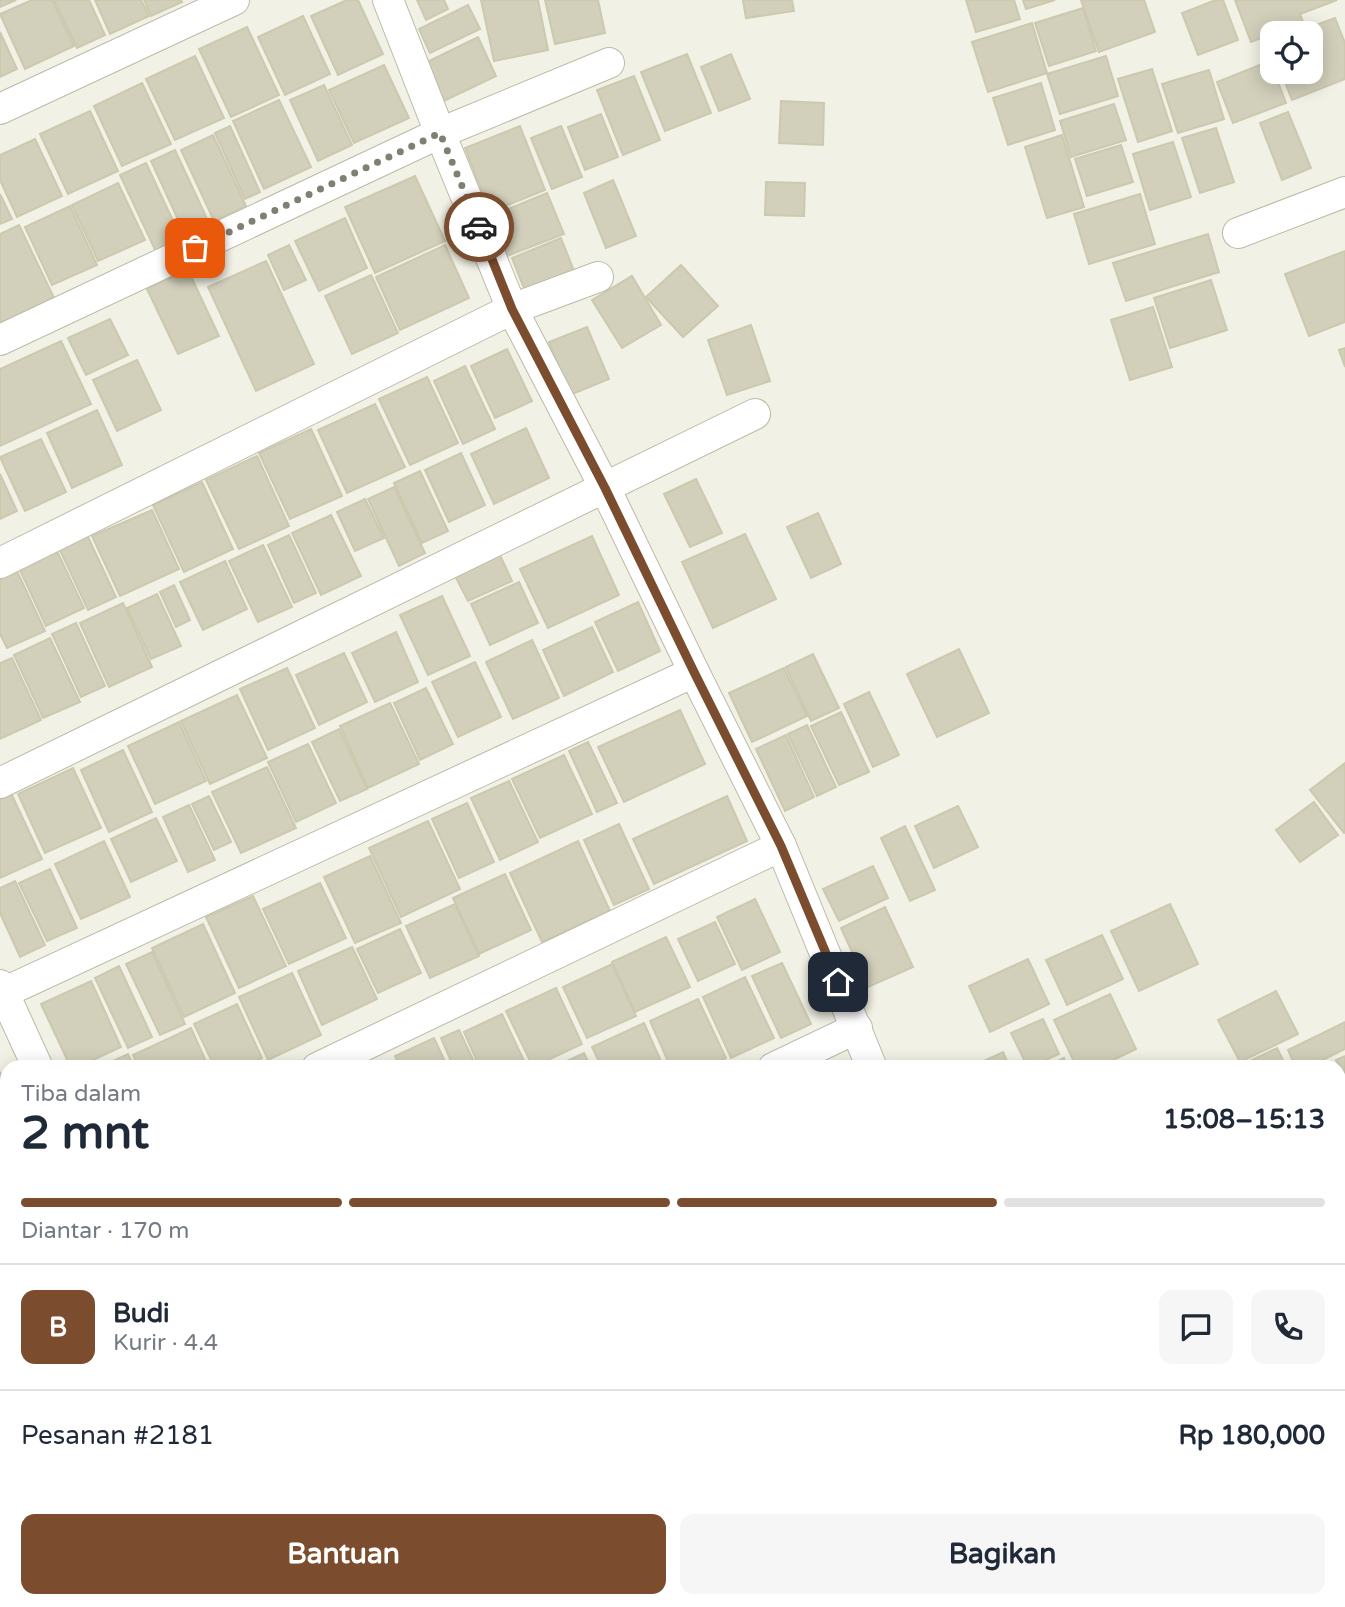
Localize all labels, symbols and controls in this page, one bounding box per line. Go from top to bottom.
map controls [1260,21,1323,84]
button: locate [1260,21,1323,84]
courier [444,192,514,262]
icon: car [460,208,498,246]
pin [165,218,225,278]
icon: bag [176,229,214,267]
pin [808,952,868,1012]
icon: home [819,963,857,1001]
text: Tiba dalam [21,1080,141,1108]
text: 15:08–15:13 [1163,1104,1325,1135]
text: 2 mnt [21,1106,149,1161]
text: Diantar · 170 m [21,1217,189,1245]
button: chat [1159,1290,1233,1364]
button: phone [1251,1290,1325,1364]
text: Budi [113,1298,170,1329]
text: B [49,1312,67,1343]
text: Kurir · 4.4 [113,1329,218,1357]
text: Pesanan #2181 [21,1420,214,1451]
text: Rp 180,000 [1179,1420,1325,1451]
button: Bantuan [21,1514,666,1594]
button: Bagikan [680,1514,1325,1594]

